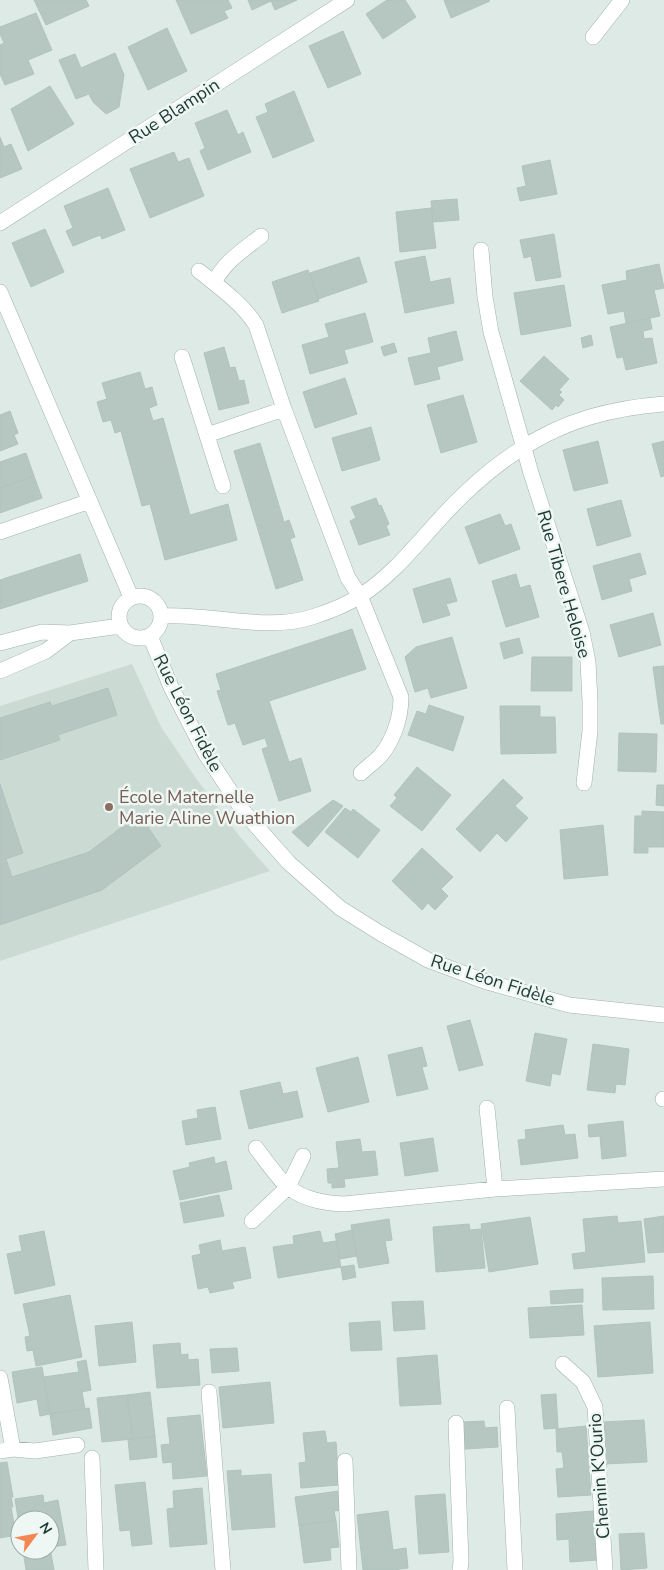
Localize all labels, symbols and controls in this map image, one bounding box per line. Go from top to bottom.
street label: Rue Blampin [124,73,224,149]
street label: Rue Tibere Heloise [531,507,597,661]
street label: Rue Léon Fidèle [148,650,228,776]
place label: École Maternelle Marie Aline Wuathion [119,785,295,830]
marker: École Maternelle Marie Aline Wuathion [103,801,115,813]
street label: Rue Léon Fidèle [428,949,558,1011]
street label: Chemin K'Ourio [583,1412,615,1540]
north arrow [10,1510,60,1560]
text: N [35,1519,56,1538]

